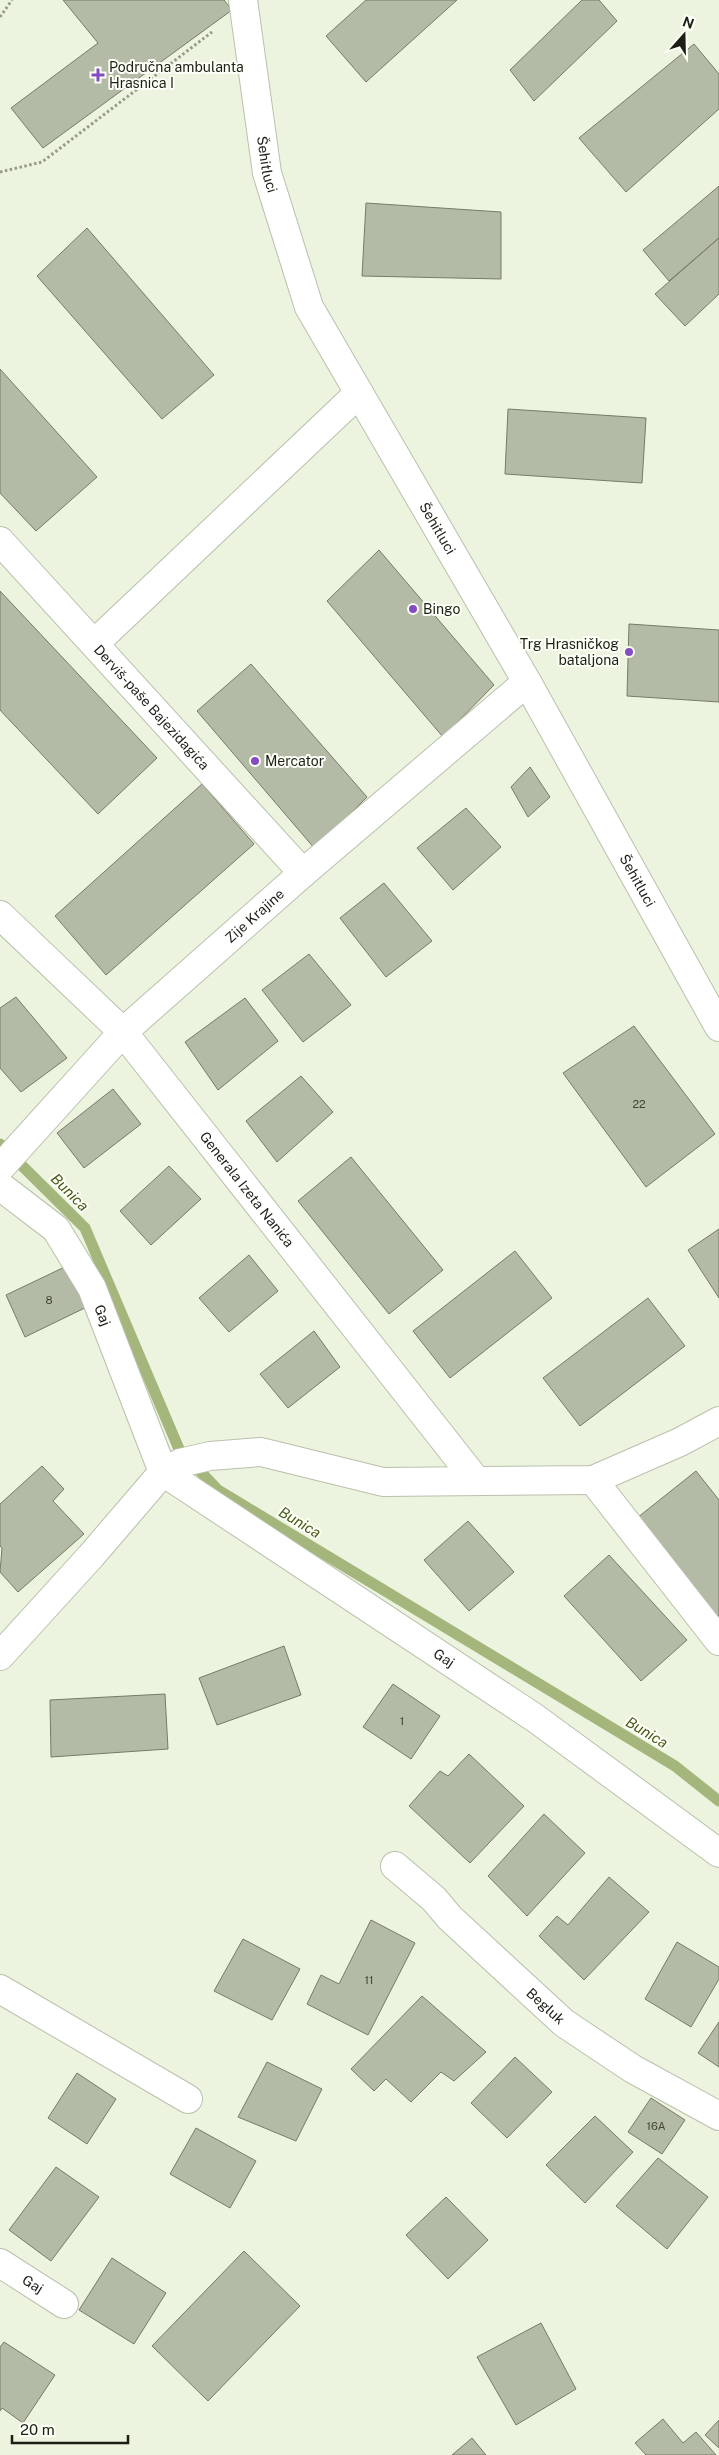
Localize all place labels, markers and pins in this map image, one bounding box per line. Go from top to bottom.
place label: Područna ambulanta Hrasnica I [109,59,244,91]
marker: Područna ambulanta Hrasnica I [91,68,105,82]
place label: Bingo [423,601,461,617]
marker: Bingo [407,603,419,615]
place label: Trg Hrasničkog bataljona [520,636,619,668]
marker: Trg Hrasničkog bataljona [623,646,635,658]
place label: Mercator [265,753,324,769]
marker: Mercator [249,755,261,767]

